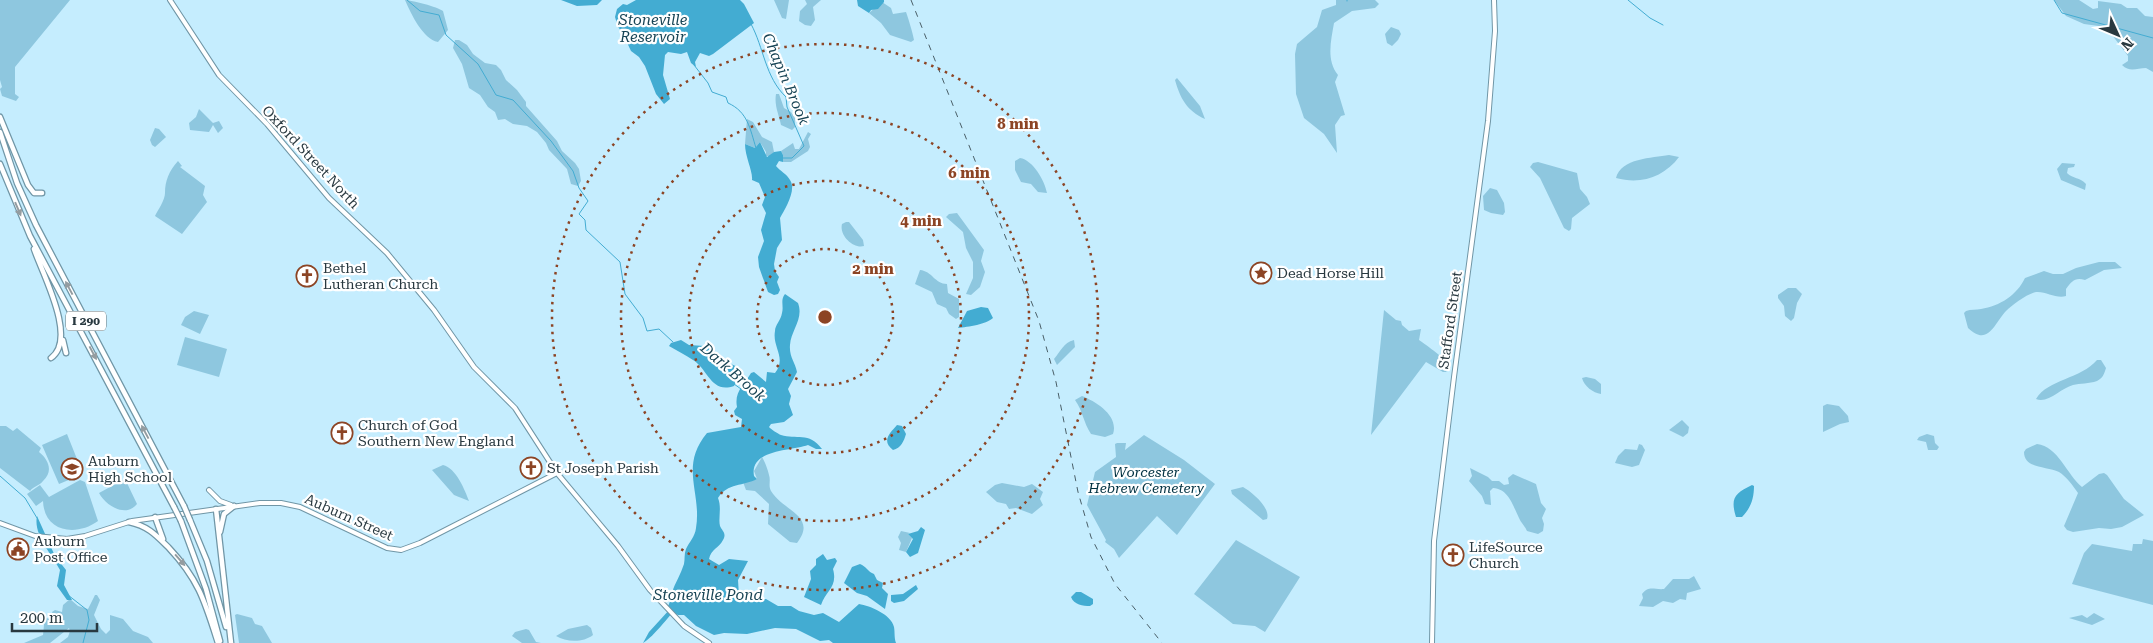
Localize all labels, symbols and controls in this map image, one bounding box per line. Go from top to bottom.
north arrow [2093,10,2143,60]
water label: Stoneville Reservoir [618,11,688,46]
water label: Chapin Brook [759,31,814,128]
text: N [2118,35,2137,54]
street label: Oxford Street North [259,102,363,212]
text: 8 min [997,115,1039,133]
text: 6 min [948,164,990,182]
one-way arrow [14,202,22,216]
text: 4 min [900,212,942,230]
place label: Bethel Lutheran Church [323,260,438,292]
text: 2 min [852,260,894,278]
place icon: Dead Horse Hill [1249,261,1273,285]
church icon: Bethel Lutheran Church [295,264,319,288]
place label: Dead Horse Hill [1277,265,1385,281]
street label: Stafford Street [1435,270,1465,370]
one-way arrow [64,281,73,295]
centre of rings [816,308,834,326]
road number: I 290 [66,312,106,331]
water label: Dark Brook [696,338,770,406]
one-way arrow [88,346,97,360]
place label: Church of God Southern New England [358,417,514,449]
church icon: Church of God Southern New England [330,421,354,445]
one-way arrow [141,424,149,439]
place label: Auburn High School [88,453,173,485]
church icon: St Joseph Parish [519,456,543,480]
school or university icon: Auburn High School [60,457,84,481]
place label: St Joseph Parish [547,460,659,476]
park label: Worcester Hebrew Cemetery [1087,464,1205,496]
street label: Auburn Street [303,490,395,544]
place label: Auburn Post Office [34,533,108,565]
public building icon: Auburn Post Office [6,537,30,561]
place label: LifeSource Church [1469,539,1543,571]
church icon: LifeSource Church [1441,543,1465,567]
one-way arrow [174,554,186,566]
water label: Stoneville Pond [652,586,763,604]
scale bar [12,600,98,632]
text: 200 m [20,609,63,627]

